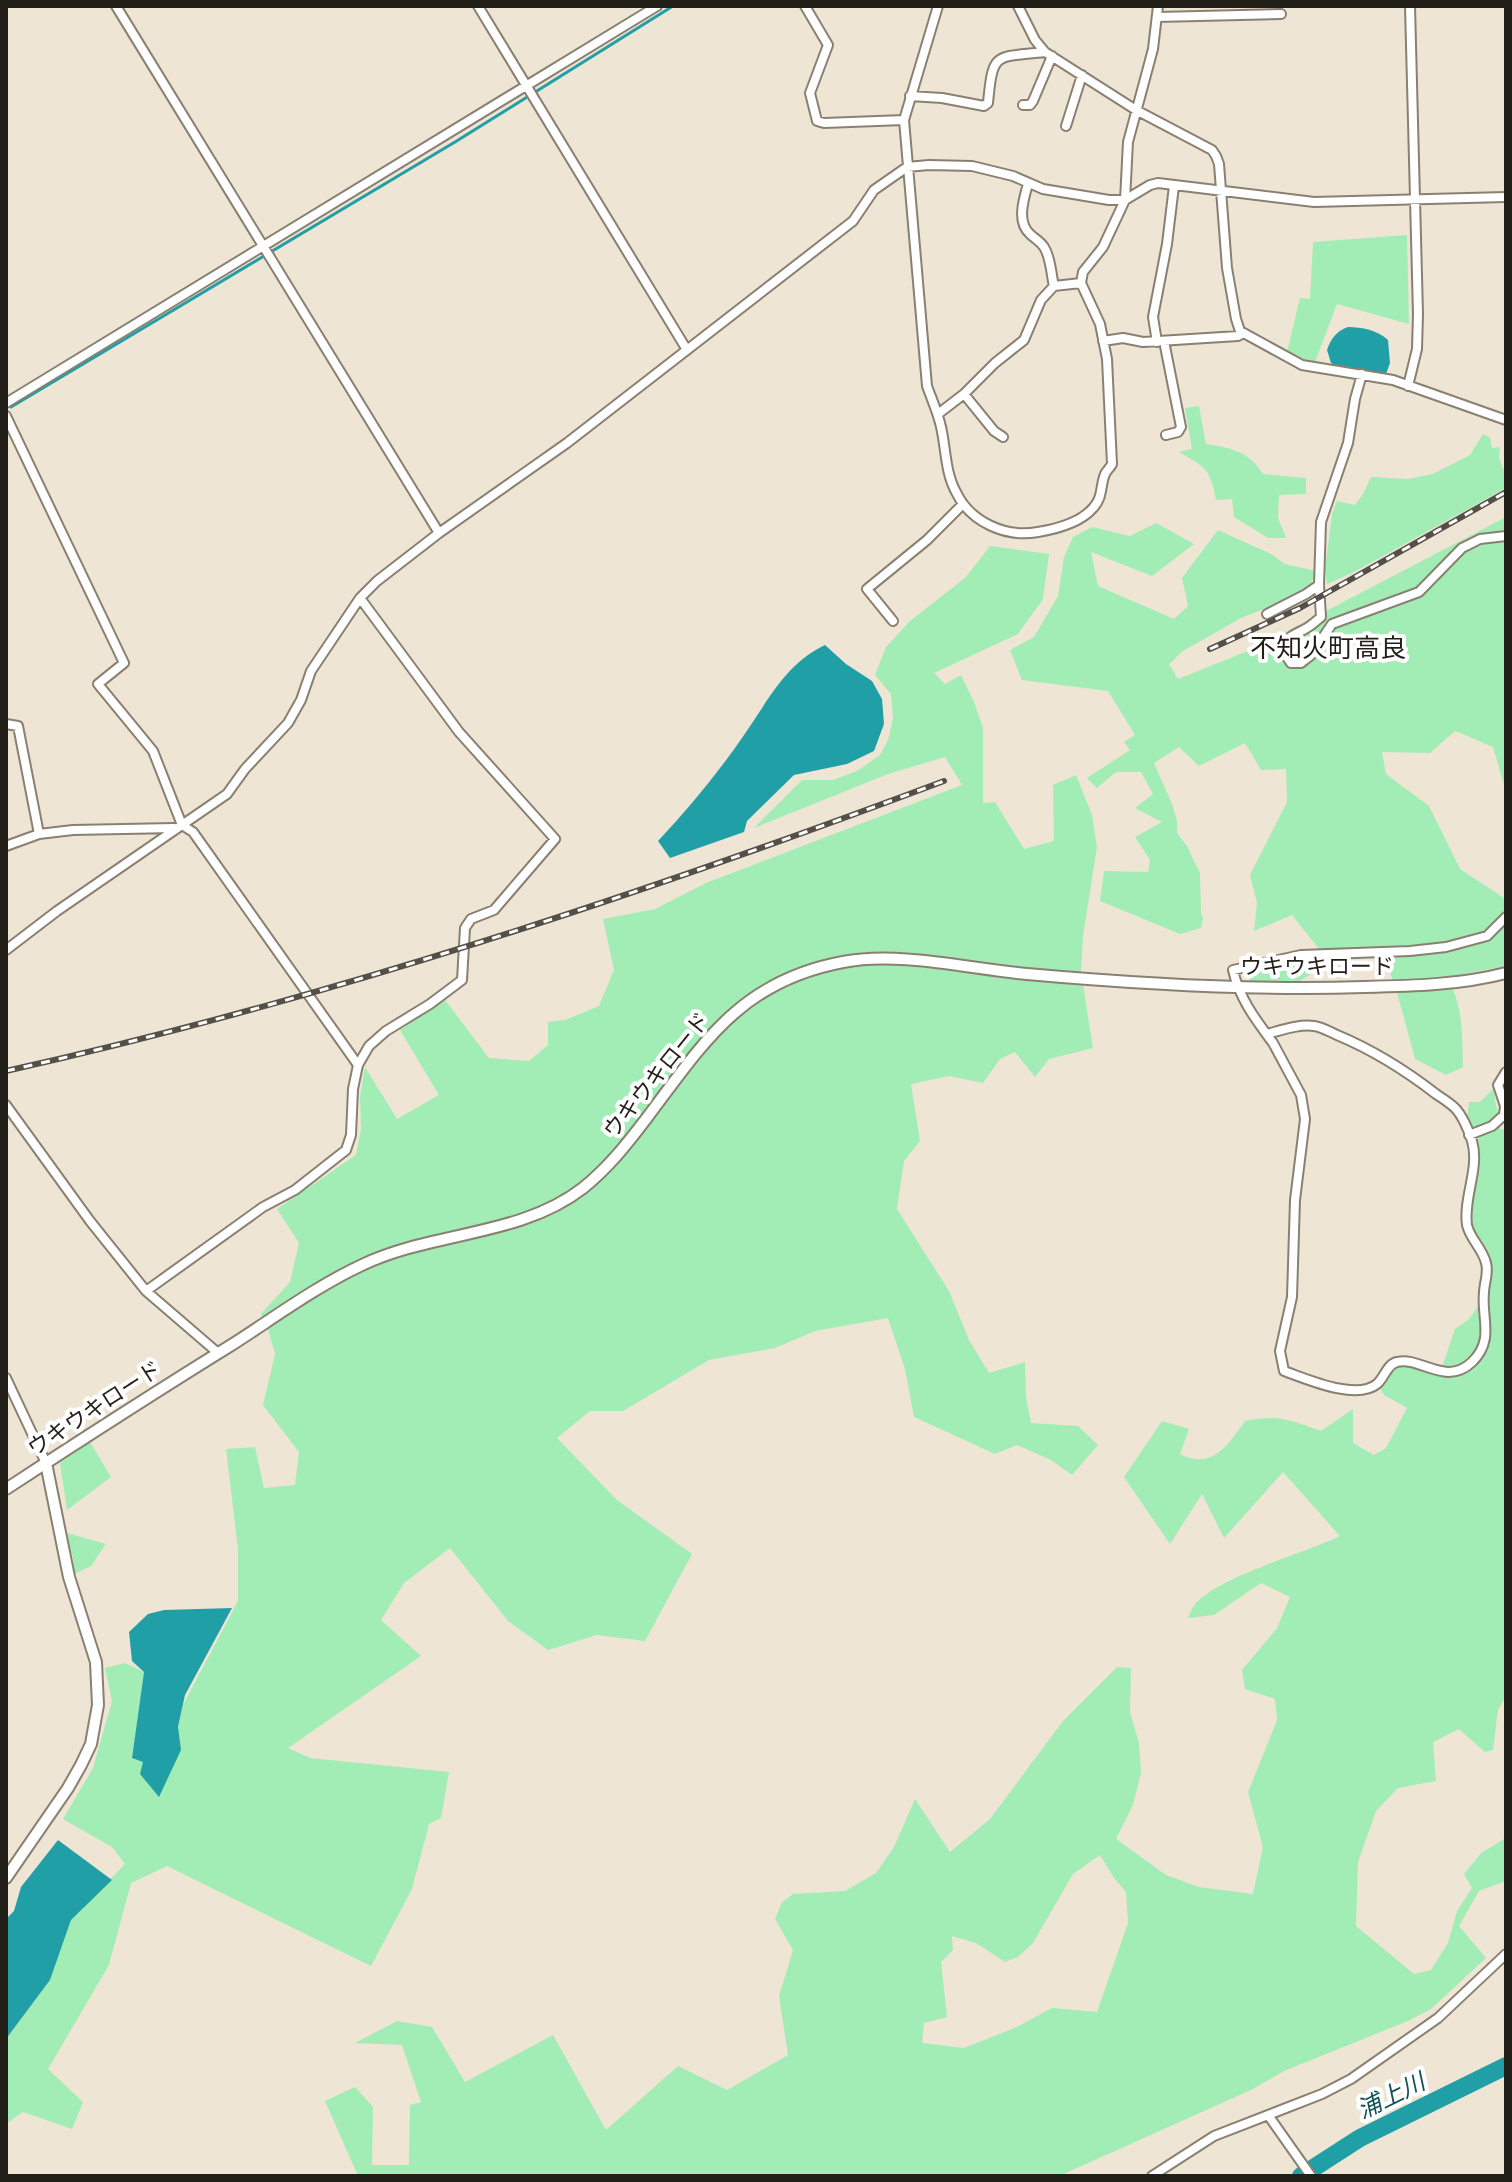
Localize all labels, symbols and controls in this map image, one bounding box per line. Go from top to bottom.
district label: 不知火町高良 [1250,631,1406,666]
street label: ウキウキロード [1240,952,1394,982]
street label: ウキウキロード [597,1006,717,1145]
street label: ウキウキロード [22,1354,167,1463]
water label: 浦上川 [1352,2065,1433,2126]

